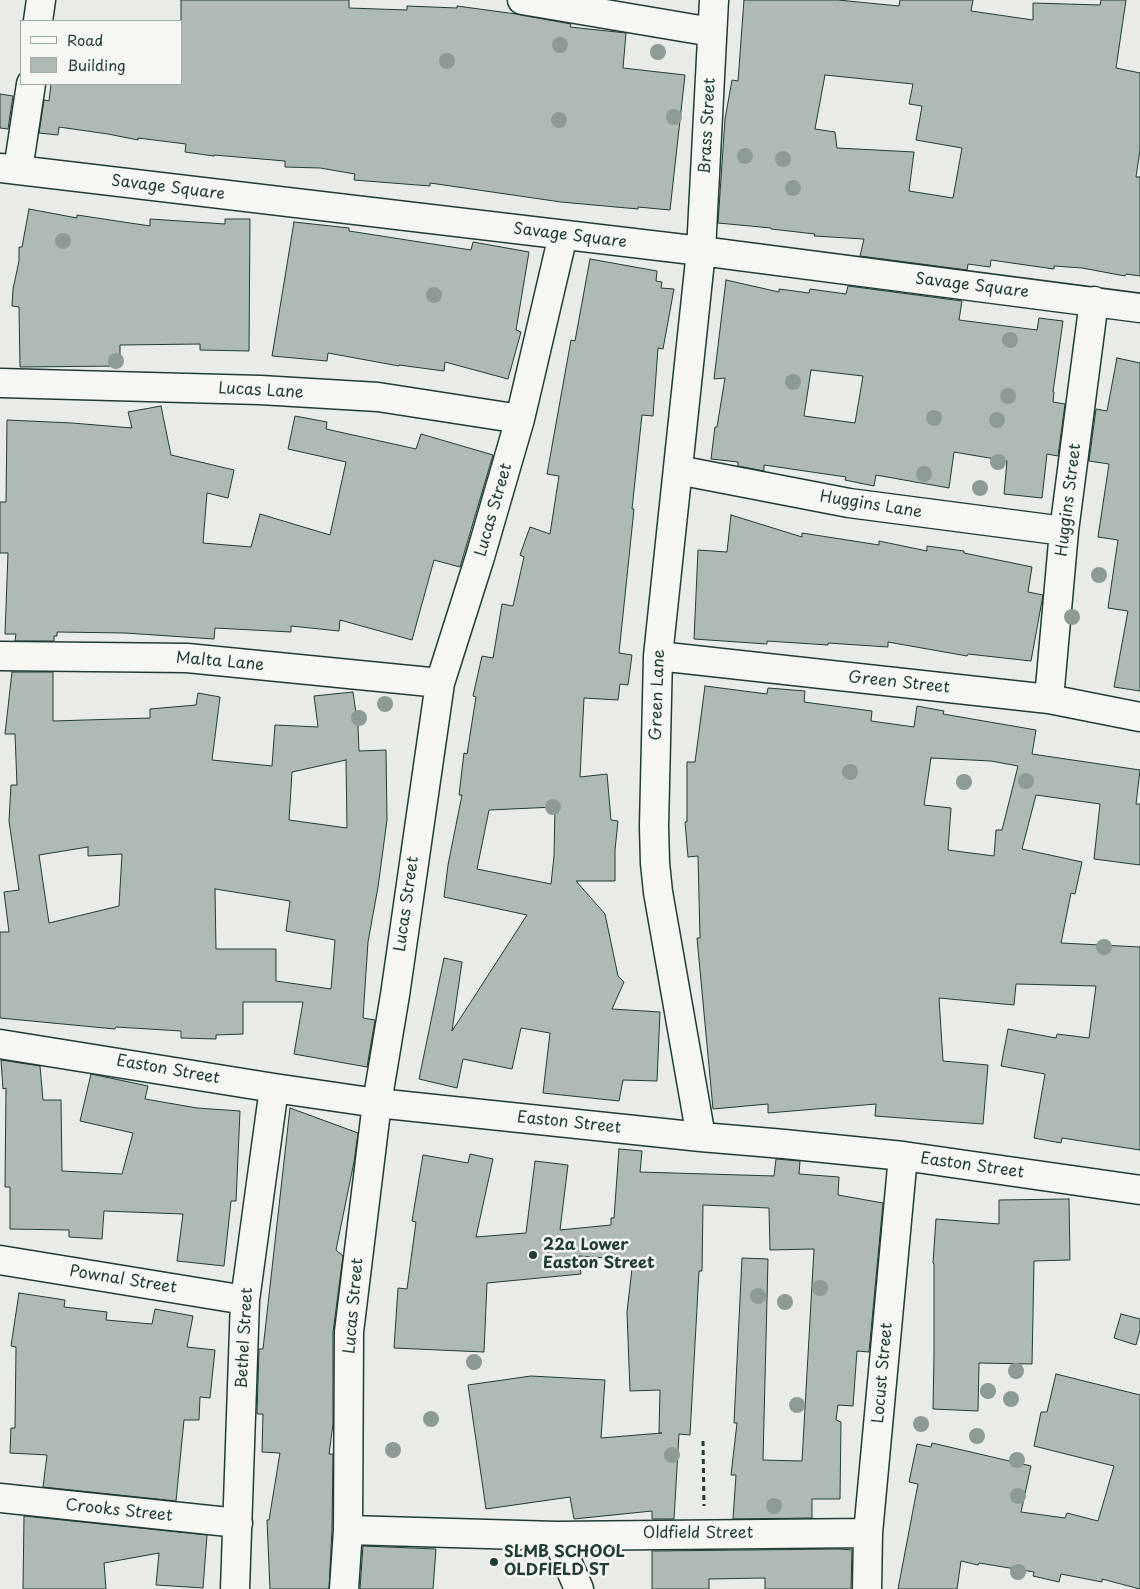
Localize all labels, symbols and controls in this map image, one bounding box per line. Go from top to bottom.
legend [20,20,182,85]
text: Road [67,28,103,51]
text: Building [67,53,126,76]
street label: Brass Street [696,77,720,175]
street label: Savage Square [110,172,226,204]
street label: Savage Square [512,220,628,252]
street label: Savage Square [914,270,1030,302]
street label: Lucas Lane [218,379,304,403]
street label: Huggins Street [1053,442,1085,558]
street label: Lucas Street [472,461,516,559]
street label: Huggins Lane [819,487,923,523]
street label: Malta Lane [175,649,265,675]
street label: Green Lane [647,649,669,741]
street label: Green Street [847,668,951,698]
street label: Lucas Street [391,855,423,953]
street label: Easton Street [115,1051,221,1089]
street label: Easton Street [516,1108,622,1138]
street label: Easton Street [919,1149,1025,1183]
place label: 22a Lower Easton Street [543,1236,655,1274]
marker: 22a Lower Easton Street [527,1249,539,1261]
street label: Lucas Street [340,1257,368,1355]
street label: Pownal Street [68,1262,178,1298]
street label: Bethel Street [233,1287,257,1389]
street label: Locust Street [869,1322,897,1424]
street label: Crooks Street [64,1496,174,1526]
street label: Oldfield Street [643,1524,753,1544]
place label: SLMB SCHOOL OLDFIELD ST [504,1543,625,1581]
marker: SLMB SCHOOL OLDFIELD ST [488,1556,500,1568]

